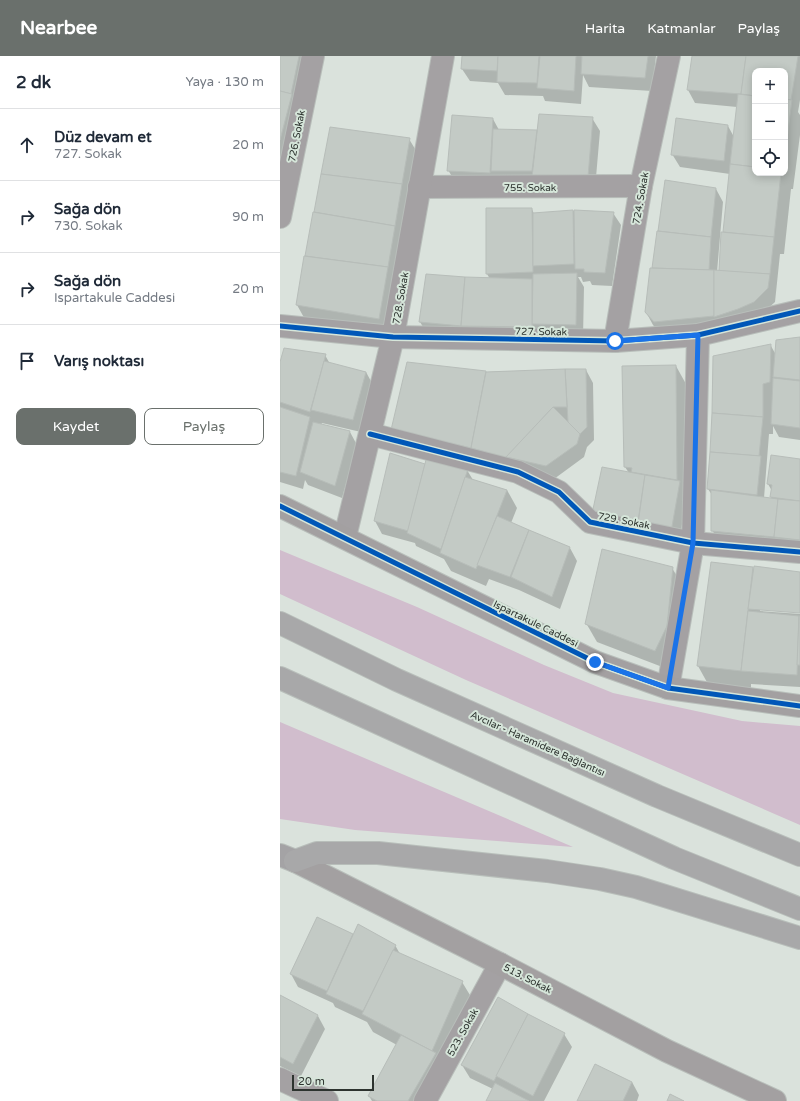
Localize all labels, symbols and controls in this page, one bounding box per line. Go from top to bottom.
text: Nearbee [20,17,97,39]
text: Harita [585,20,625,37]
text: Katmanlar [647,20,716,37]
text: Paylaş [738,20,780,37]
map controls [752,68,788,176]
button: + [752,68,788,104]
text: 2 dk [16,72,51,93]
text: Yaya · 130 m [185,74,264,90]
button: − [752,104,788,140]
street label: 726. Sokak [286,109,308,163]
text: Düz devam et [54,128,152,146]
icon: ahead [16,134,38,156]
text: 20 m [232,137,264,153]
button: locate [752,140,788,176]
text: 727. Sokak [54,146,122,162]
street label: 724. Sokak [631,171,652,225]
street label: 755. Sokak [504,182,557,194]
text: Sağa dön [54,200,121,218]
icon: right [16,206,38,228]
text: 90 m [232,209,264,225]
text: 730. Sokak [54,218,123,234]
street label: 728. Sokak [391,271,412,325]
text: Sağa dön [54,272,121,290]
icon: right [16,278,38,300]
text: 20 m [232,281,264,297]
text: Ispartakule Caddesi [54,290,175,306]
street label: 727. Sokak [515,326,568,338]
route start [606,332,624,350]
icon: arrive [16,350,38,372]
text: Varış noktası [54,352,144,370]
button: Kaydet [16,408,136,445]
button: Paylaş [144,408,264,445]
street label: 729. Sokak [597,510,651,532]
street label: Ispartakule Caddesi [491,598,580,650]
route end [586,653,604,671]
street label: Avcılar - Haramidere Bağlantısı [468,709,607,779]
street label: 513. Sokak [501,962,554,996]
street label: 523. Sokak [445,1006,481,1058]
scale bar [292,1073,374,1092]
text: 20 m [298,1075,325,1088]

